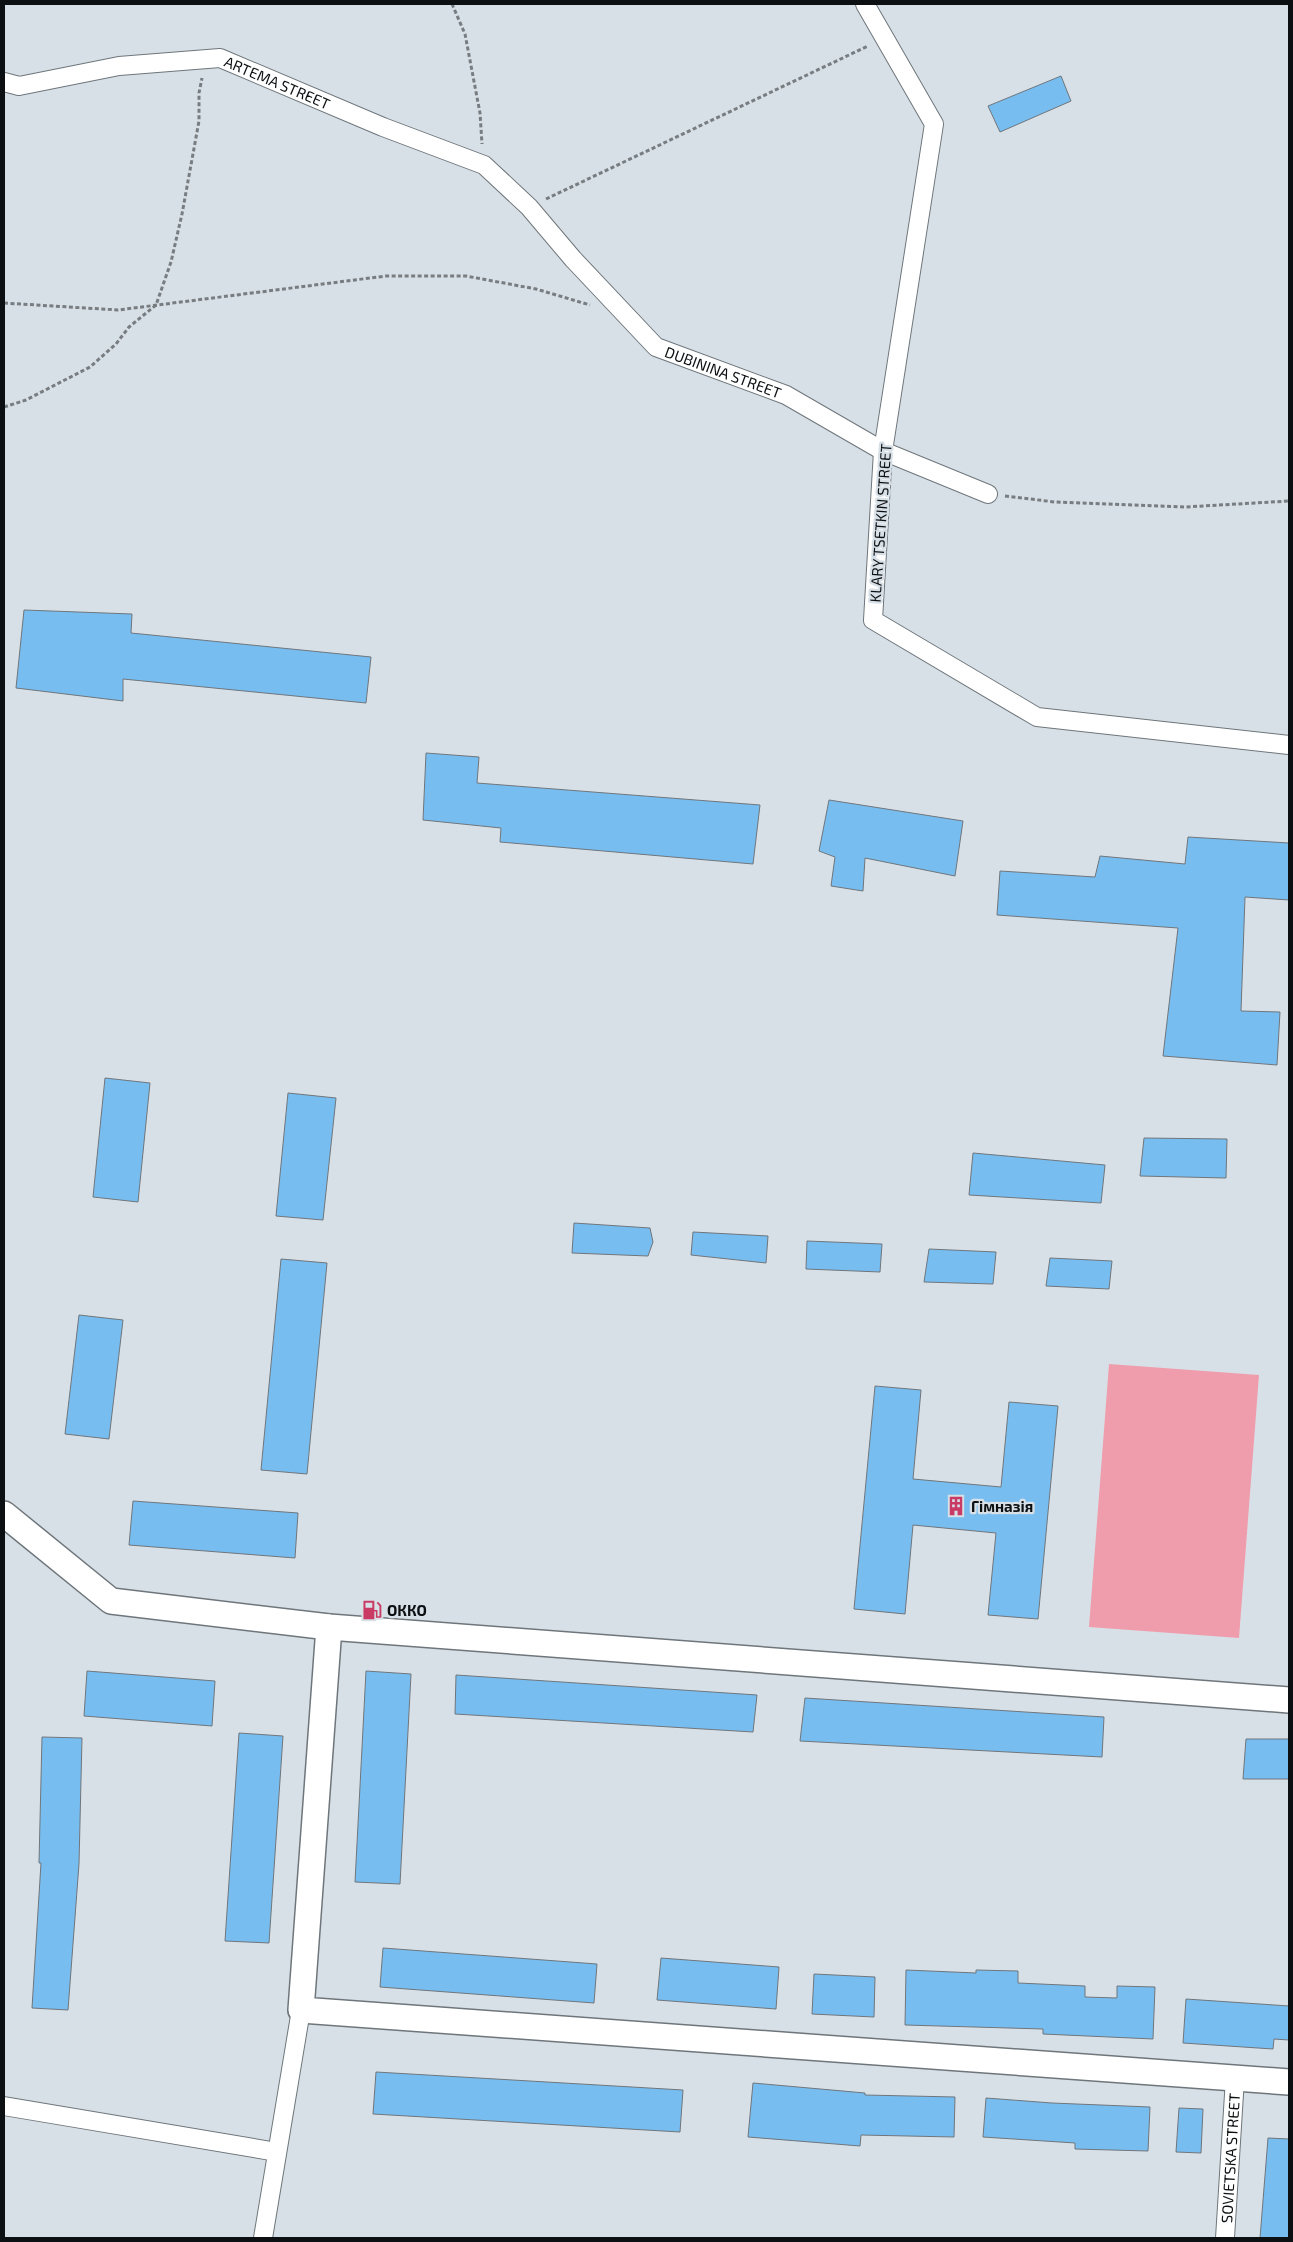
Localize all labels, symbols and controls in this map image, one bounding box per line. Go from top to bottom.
street label: ARTEMA STREET [222,52,333,113]
street label: DUBININA STREET [663,342,784,402]
street label: KLARY TSETKIN STREET [865,443,895,603]
building icon: Гімназія [945,1495,967,1517]
place label: Гімназія [971,1497,1033,1515]
fuel station icon: ОККО [361,1599,383,1621]
place label: ОККО [387,1601,427,1619]
street label: SOVIETSKA STREET [1217,2092,1243,2224]

